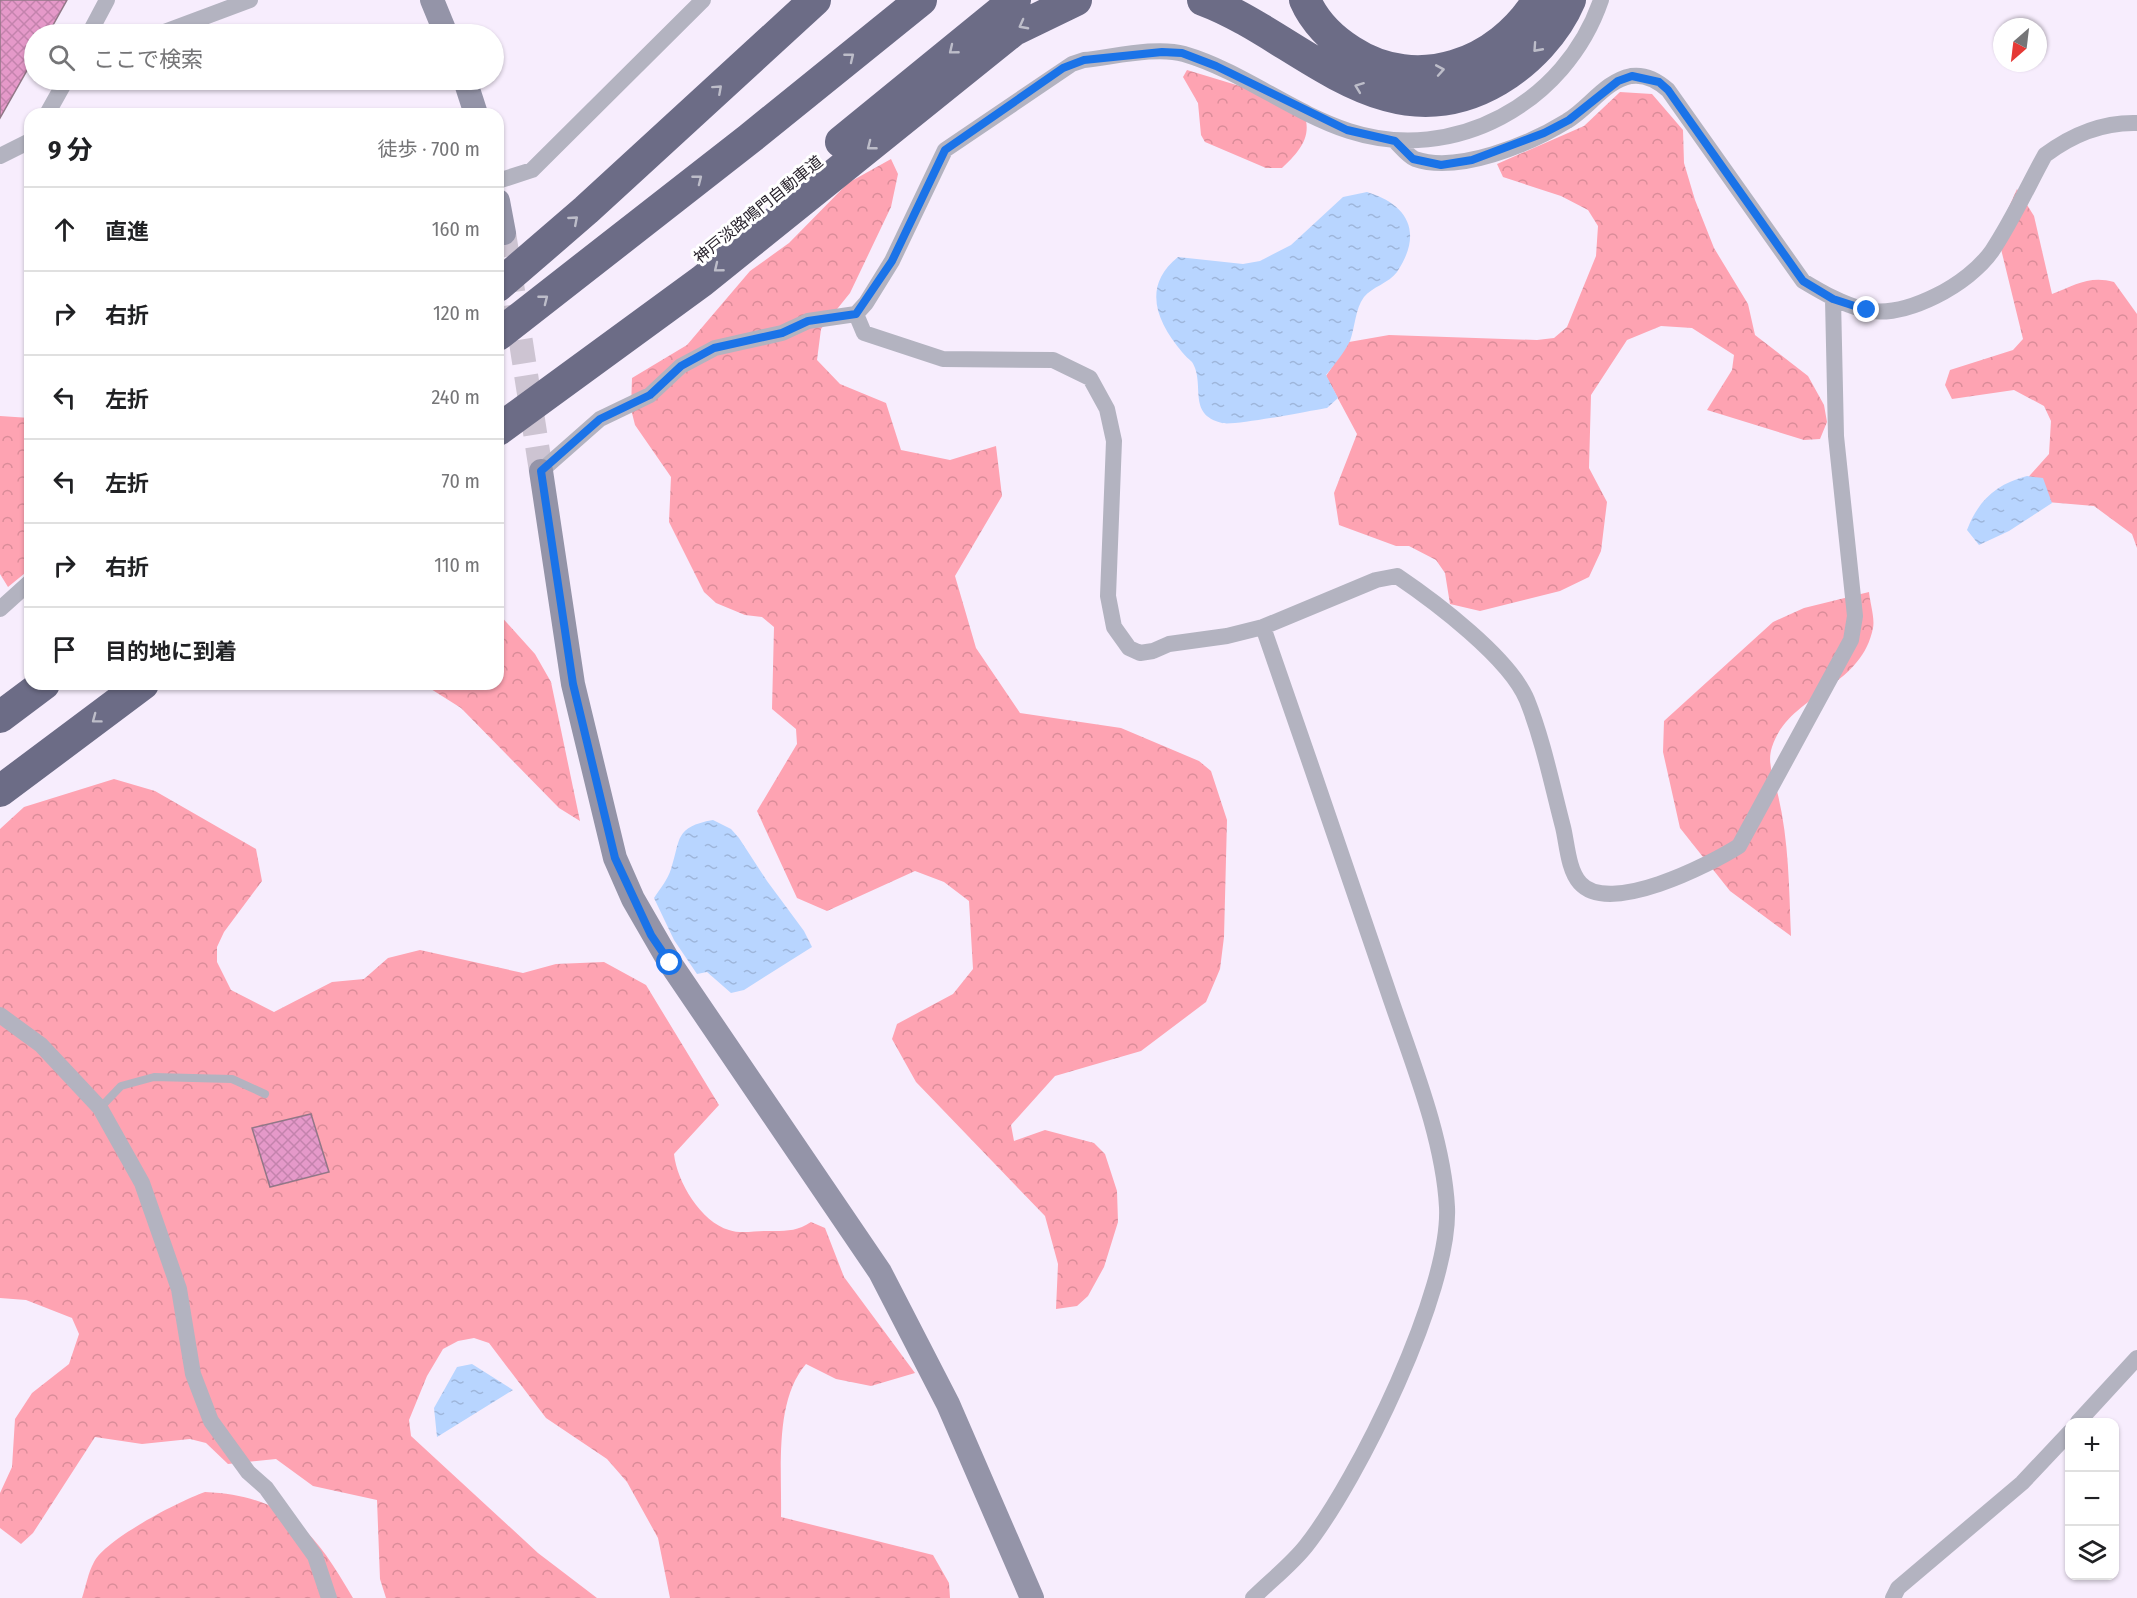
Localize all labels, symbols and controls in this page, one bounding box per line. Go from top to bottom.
one-way arrow [1019,18,1030,29]
north arrow [1993,18,2047,72]
search box [24,24,504,90]
icon: search [45,41,78,74]
one-way arrow [1533,42,1544,52]
one-way arrow [949,43,960,54]
text: ここで検索 [93,46,203,73]
one-way arrow [844,54,855,65]
one-way arrow [1435,64,1445,77]
one-way arrow [1355,81,1365,94]
one-way arrow [711,85,722,96]
text: 9 分 [48,135,93,166]
text: 徒歩 · 700 m [378,137,480,161]
one-way arrow [867,139,878,150]
street label: 神戸淡路鳴門自動車道 [690,152,826,267]
one-way arrow [691,175,702,186]
icon: ahead [48,213,81,246]
one-way arrow [567,216,578,227]
text: 160 m [432,217,480,241]
text: 直進 [105,218,149,245]
one-way arrow [714,260,725,271]
one-way arrow [537,295,548,306]
route end [1853,296,1879,322]
icon: right [48,297,81,330]
text: 120 m [433,301,480,325]
text: 右折 [105,302,149,329]
icon: left [48,381,81,414]
text: 240 m [431,385,480,409]
text: 左折 [105,386,149,413]
icon: left [48,465,81,498]
text: 70 m [442,469,480,493]
text: 左折 [105,470,149,497]
icon: right [48,549,81,582]
text: 110 m [434,553,480,577]
text: 右折 [105,554,149,581]
icon: arrive [48,633,81,666]
text: 目的地に到着 [105,638,237,665]
one-way arrow [92,712,103,723]
route start [656,949,682,975]
map controls [2065,1418,2119,1580]
button: + [2065,1418,2119,1472]
button: − [2065,1472,2119,1526]
button: layers [2065,1526,2119,1580]

